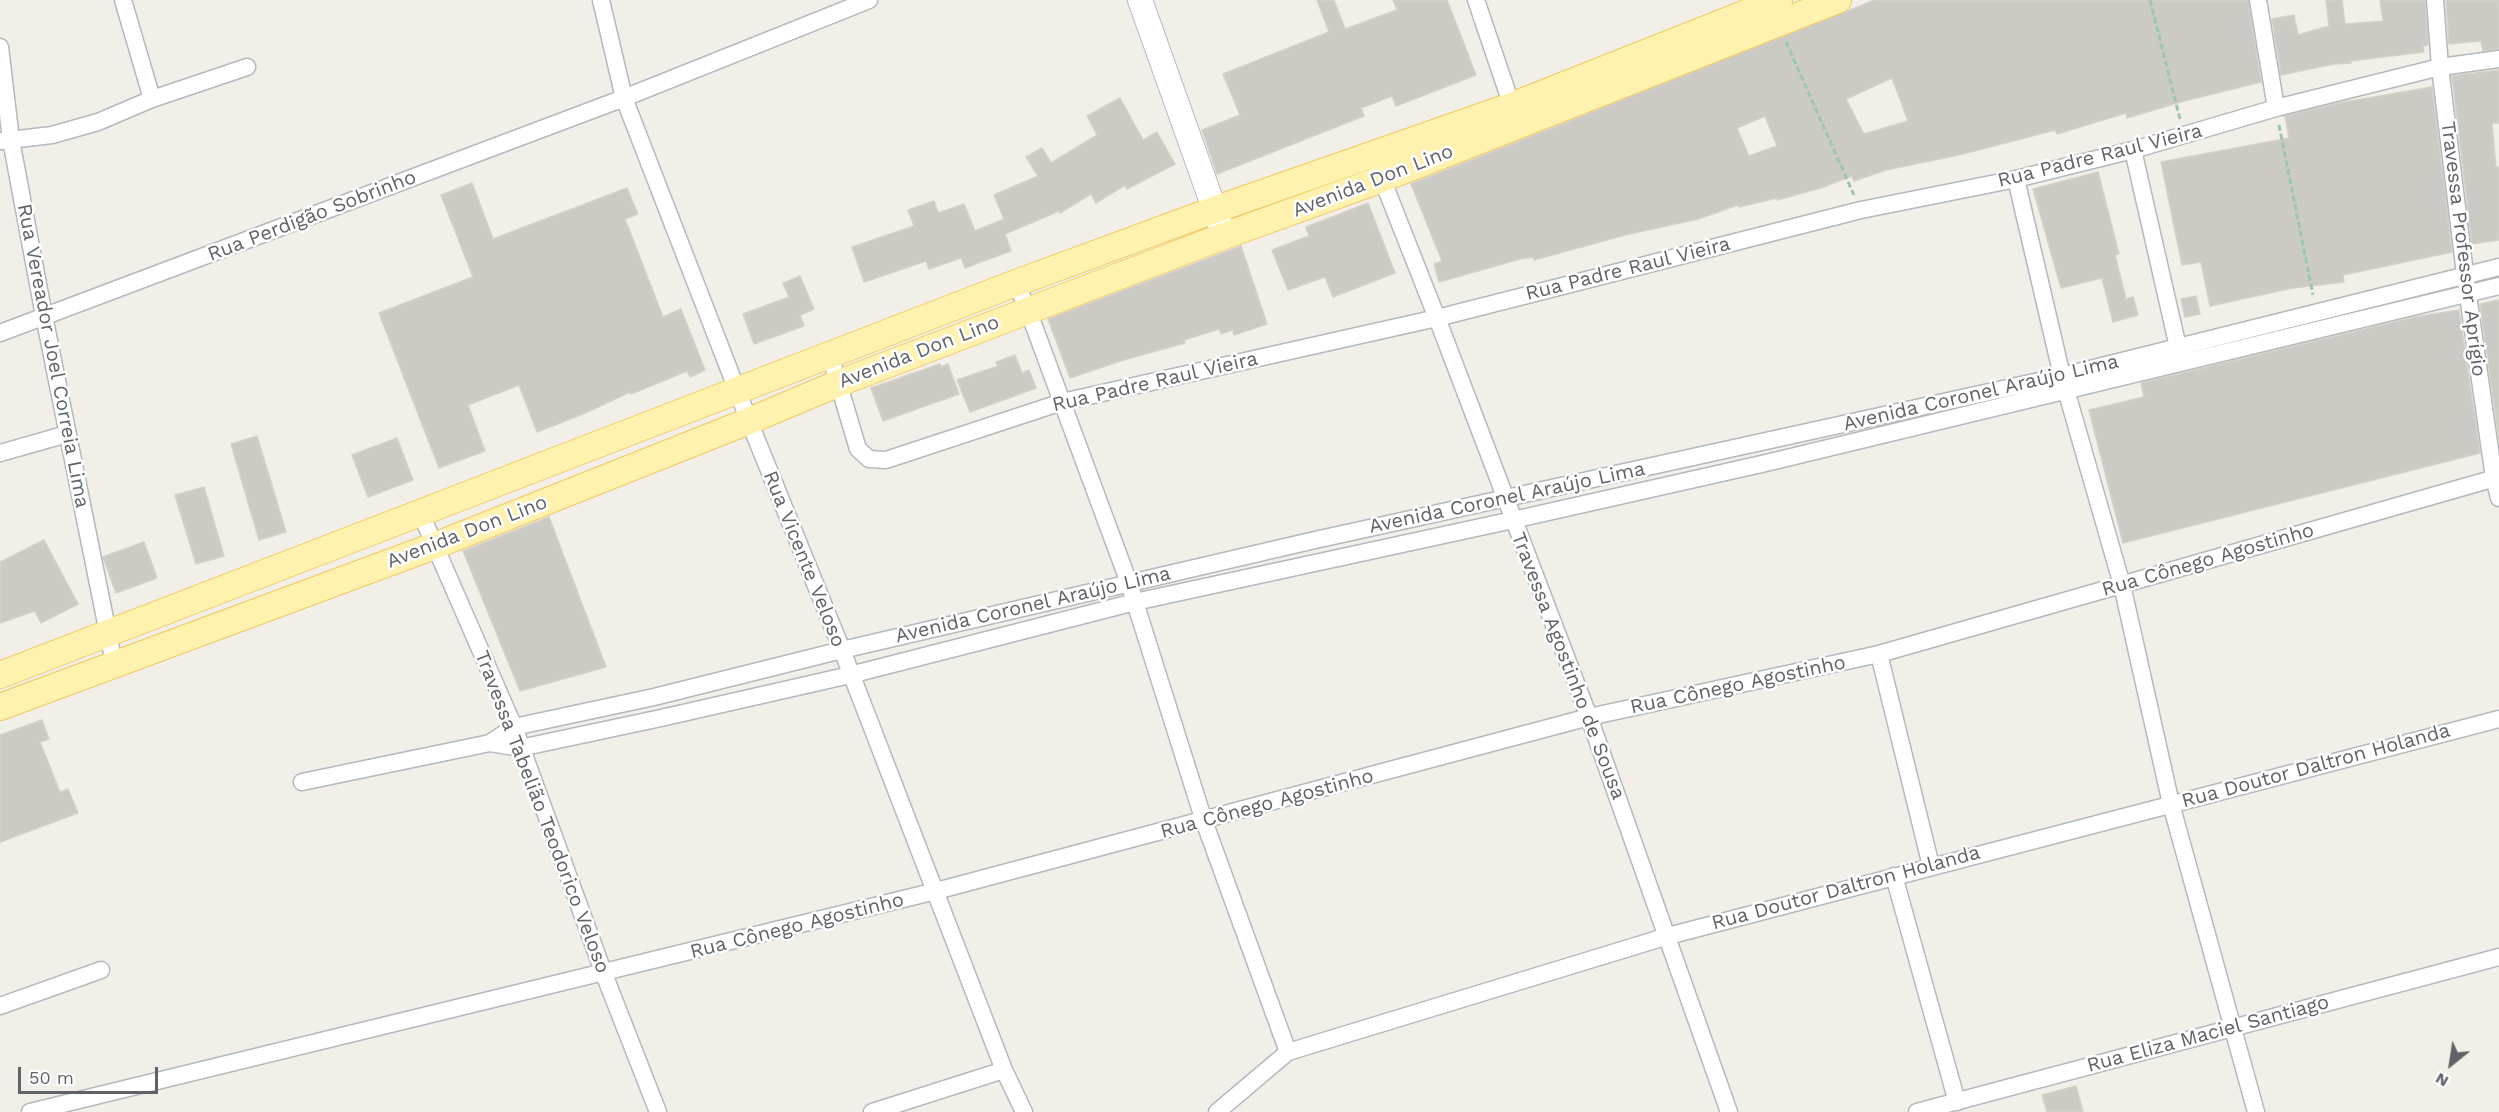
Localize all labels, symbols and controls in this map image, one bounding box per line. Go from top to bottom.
street label: Rua Padre Raul Vieira [1995,119,2205,193]
street label: Travessa Professor Aprígio [2435,120,2491,378]
street label: Avenida Don Lino [1289,139,1457,223]
street label: Rua Perdigão Sobrinho [204,165,420,267]
street label: Rua Vereador Joel Correia Lima [12,202,94,510]
street label: Rua Padre Raul Vieira [1523,232,1733,306]
street label: Avenida Don Lino [835,310,1003,394]
street label: Rua Padre Raul Vieira [1050,347,1260,417]
street label: Avenida Coronel Araújo Lima [1841,350,2121,436]
street label: Avenida Coronel Araújo Lima [1367,457,1647,539]
street label: Rua Vicente Veloso [758,467,850,651]
street label: Avenida Don Lino [383,490,551,574]
street label: Rua Cônego Agostinho [2099,518,2317,602]
street label: Travessa Agostinho de Sousa [1506,529,1630,803]
street label: Avenida Coronel Araújo Lima [893,562,1173,648]
street label: Travessa Tabelião Teodorico Veloso [469,647,615,977]
street label: Rua Cônego Agostinho [1628,650,1848,720]
street label: Rua Doutor Daltron Holanda [2179,719,2453,813]
street label: Rua Cônego Agostinho [1158,764,1376,844]
street label: Rua Doutor Daltron Holanda [1709,841,1983,935]
street label: Rua Cônego Agostinho [688,888,906,964]
street label: Rua Eliza Maciel Santiago [2084,990,2332,1078]
north arrow [2421,1034,2481,1094]
scale bar [21,1055,160,1093]
text: 50 m [29,1067,74,1088]
text: N [2432,1069,2452,1091]

